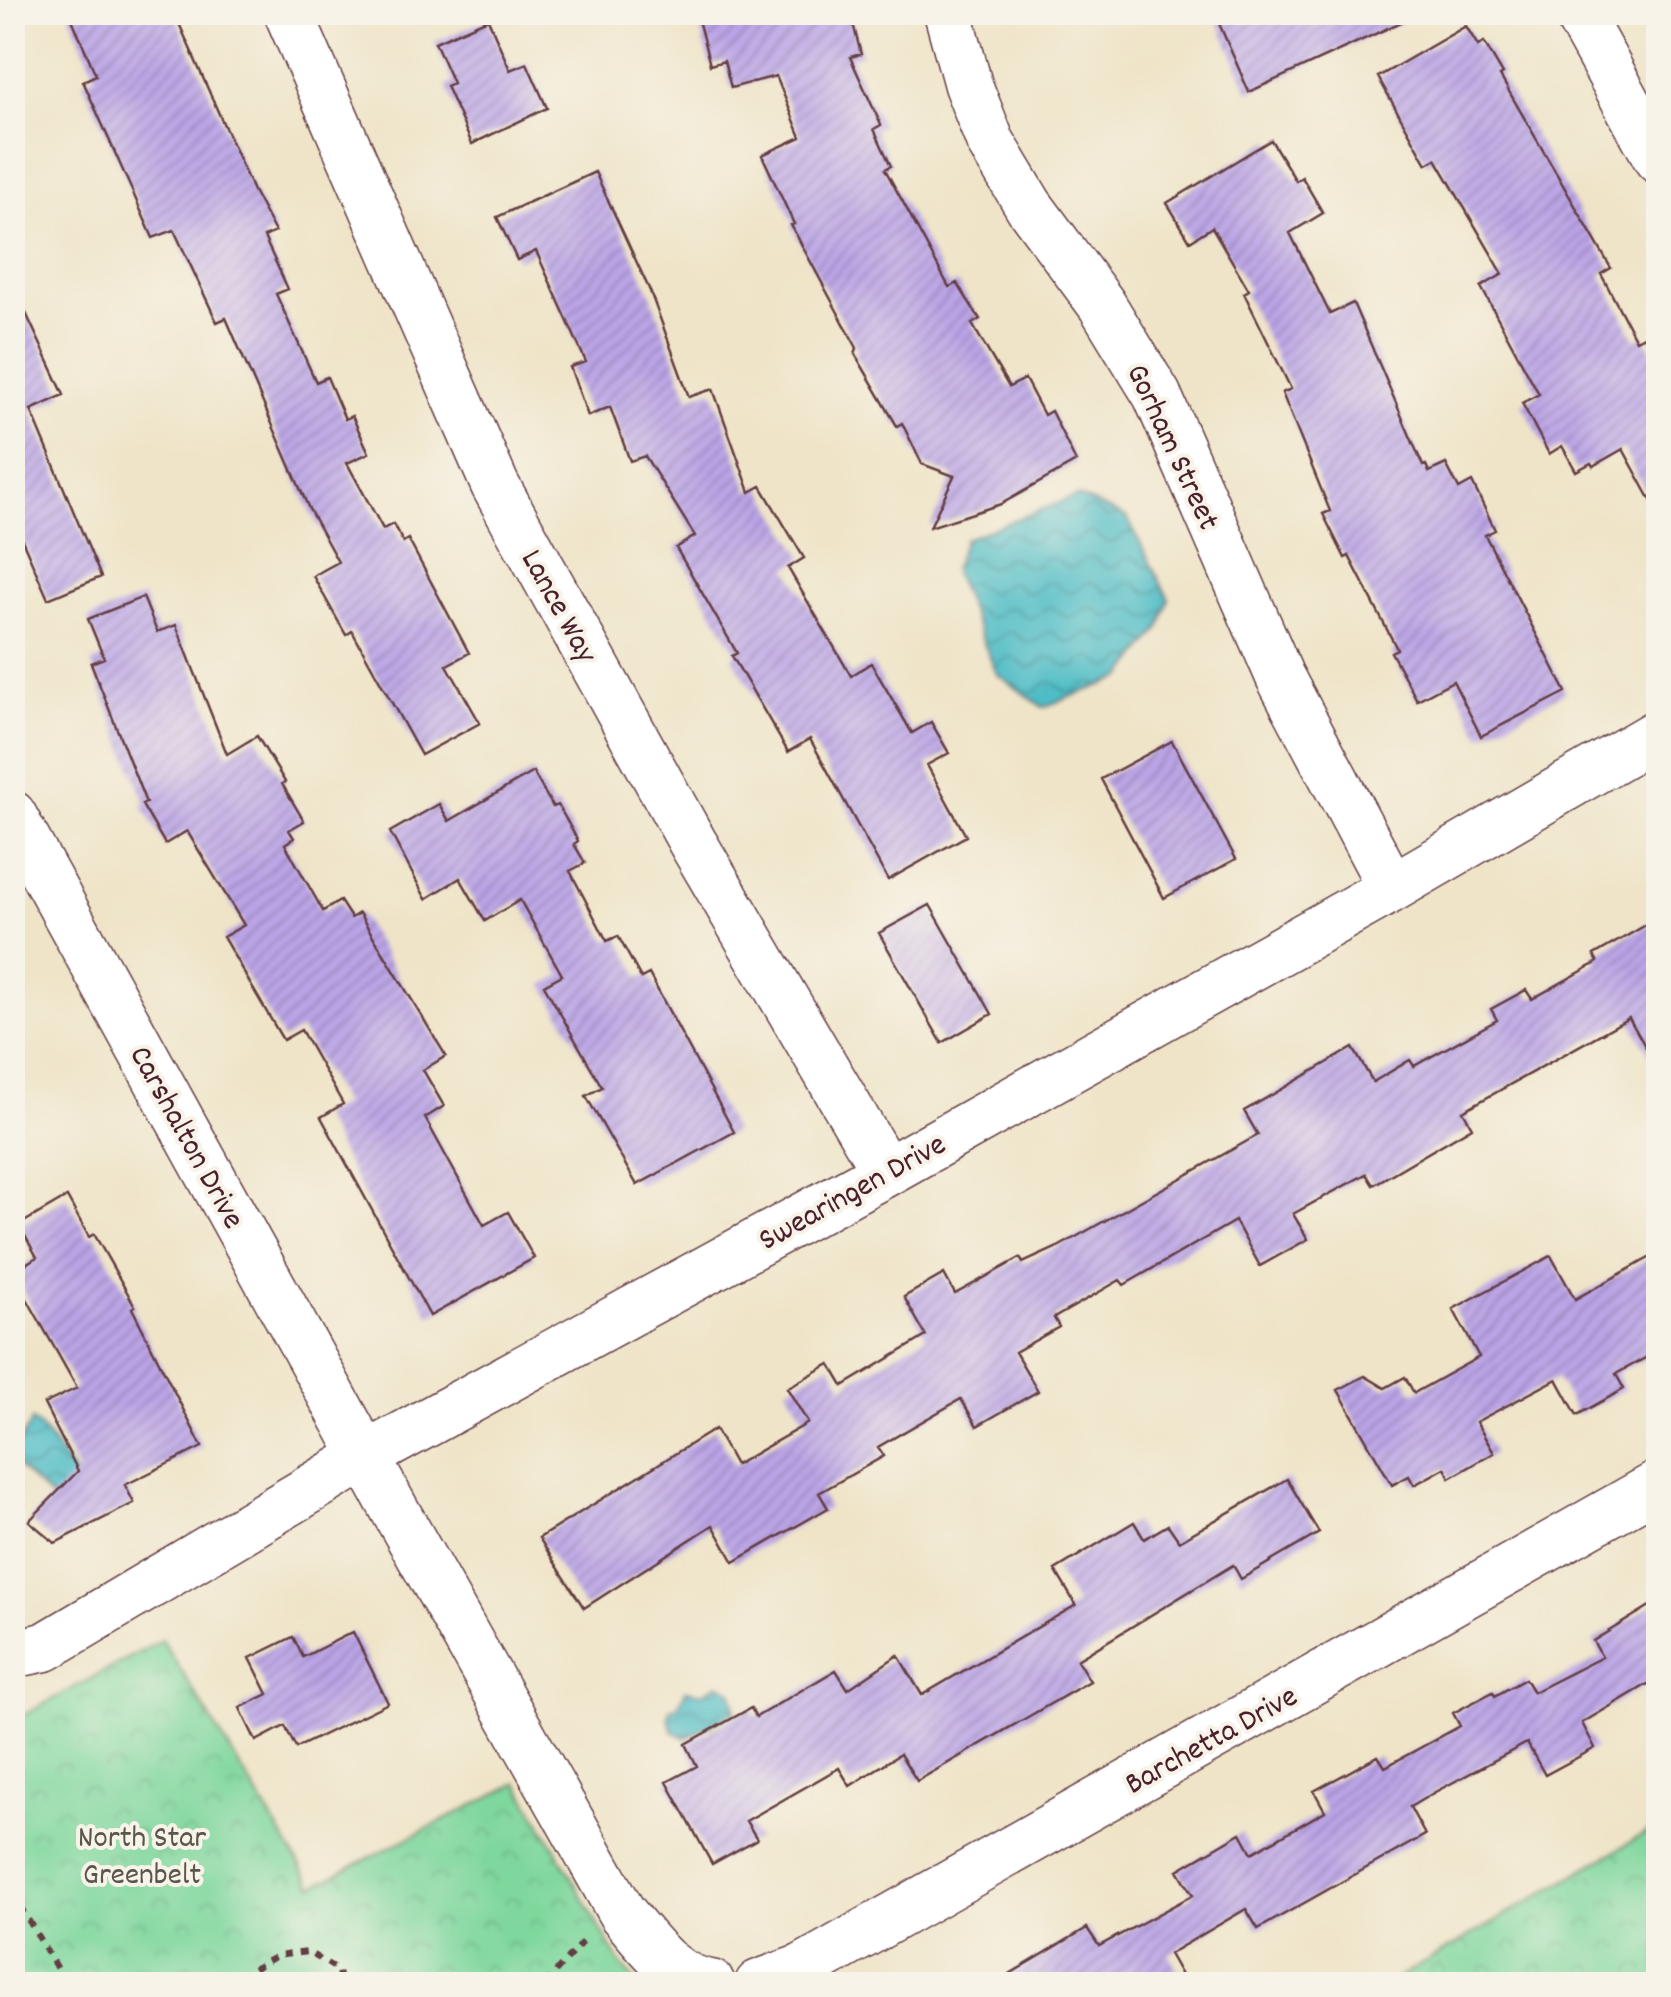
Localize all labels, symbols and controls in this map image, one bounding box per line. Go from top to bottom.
street label: Gorham Street [1112,357,1229,539]
street label: Lance Way [507,542,607,673]
street label: Carshalton Drive [115,1038,254,1238]
street label: Swearingen Drive [751,1124,956,1265]
street label: Barchetta Drive [1118,1676,1307,1809]
park label: North Star Greenbelt [78,1817,206,1900]

